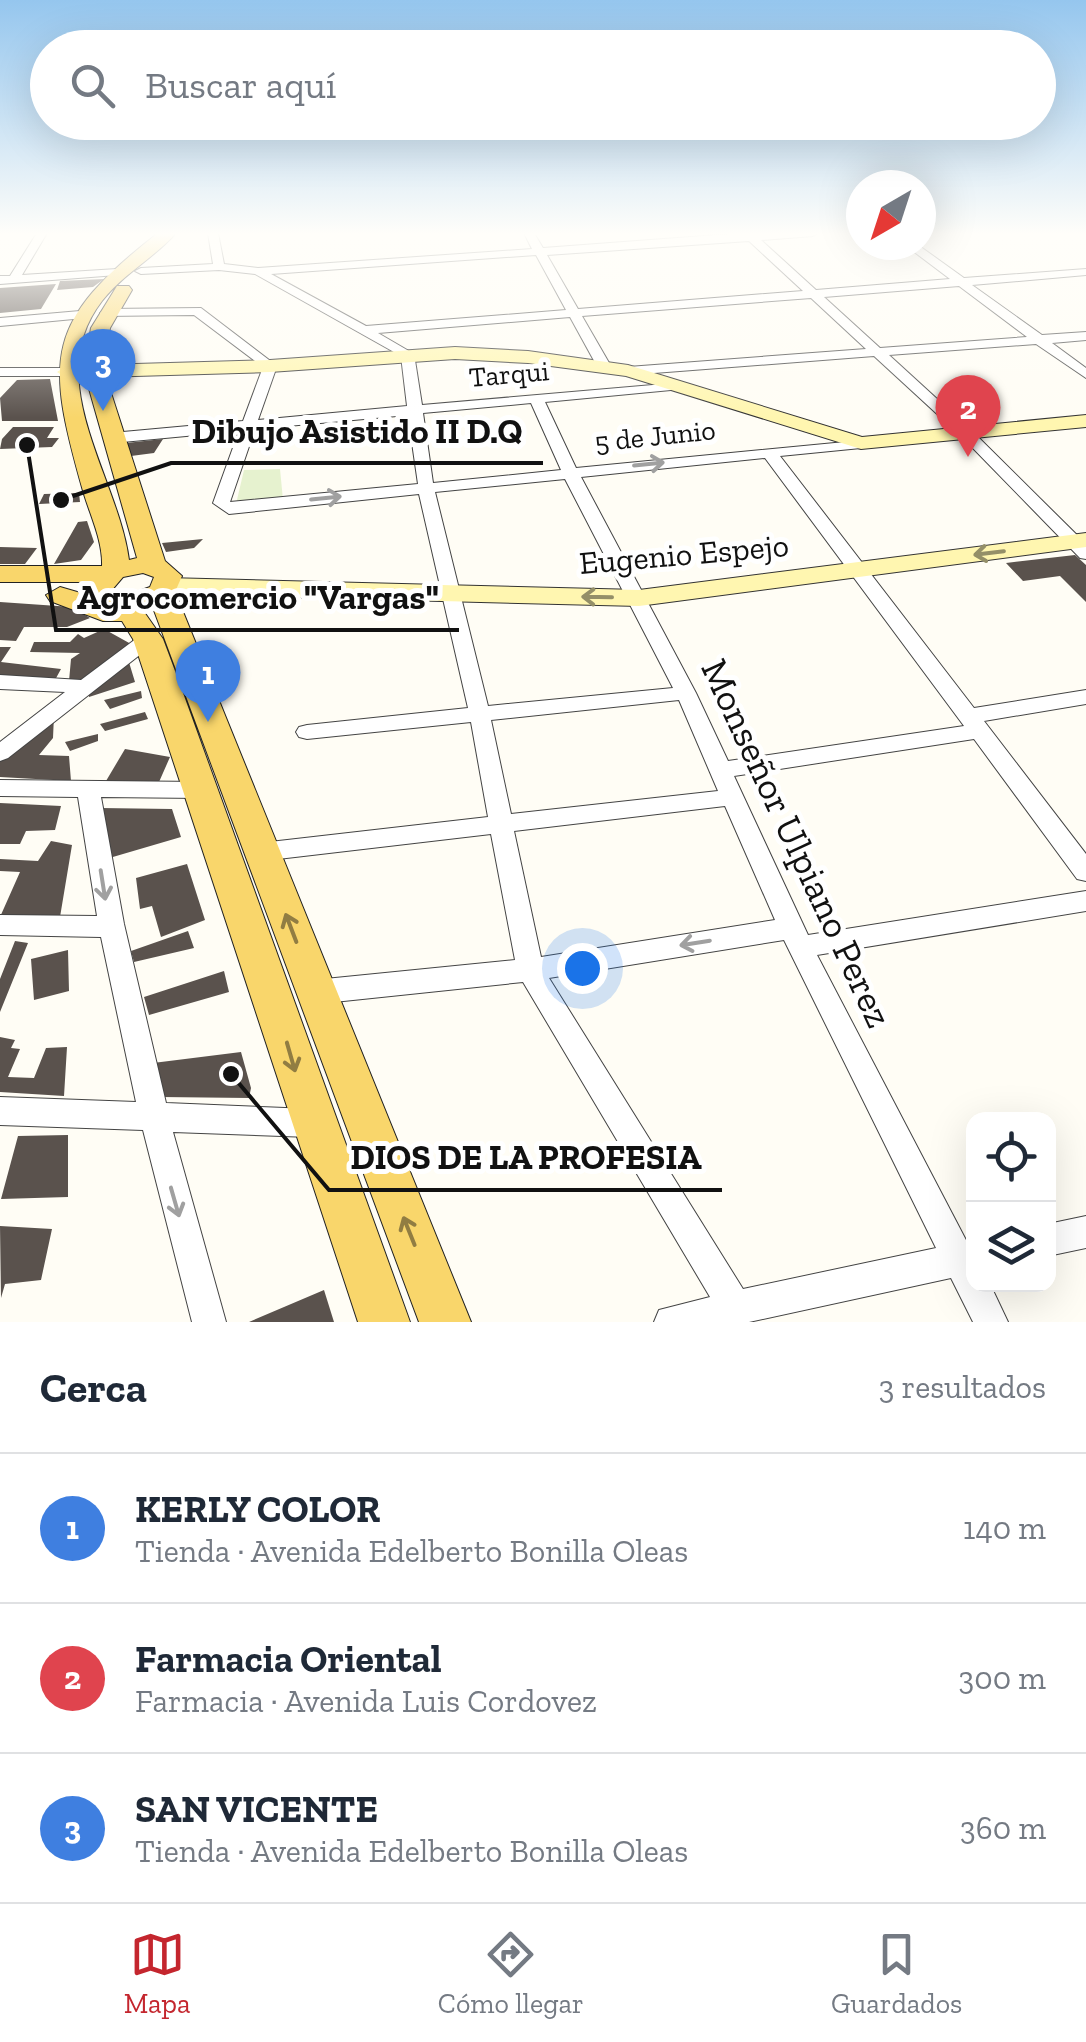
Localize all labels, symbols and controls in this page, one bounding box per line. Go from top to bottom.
search box [30,30,1056,140]
icon: search [65,58,120,113]
text: Buscar aquí [145,62,336,108]
north arrow [846,170,936,260]
pin: 3 [70,328,136,411]
street label: Tarqui [468,354,551,394]
pin: 2 [936,374,1000,457]
callout: Dibujo Asistido II D.Q [171,398,543,463]
text: Dibujo Asistido II D.Q [191,410,523,452]
street label: 5 de Junio [593,413,717,459]
one-way arrow [633,455,665,474]
one-way arrow [309,488,342,507]
street label: Eugenio Espejo [578,526,790,582]
one-way arrow [974,544,1006,563]
callout: Agrocomercio "Vargas" [56,565,459,630]
text: Agrocomercio "Vargas" [77,576,439,618]
one-way arrow [582,588,614,607]
pin: 1 [176,640,240,722]
street label: Monseñor Ulpiano Perez [691,652,903,1034]
one-way arrow [94,869,112,901]
one-way arrow [281,914,299,944]
one-way arrow [680,934,712,953]
your location [557,943,608,994]
one-way arrow [283,1041,301,1072]
map controls [966,1112,1056,1292]
button: locate [966,1112,1056,1202]
callout: DIOS DE LA PROFESIA [329,1125,722,1190]
text: DIOS DE LA PROFESIA [350,1136,703,1178]
one-way arrow [167,1186,185,1217]
button: layers [966,1202,1056,1292]
one-way arrow [398,1217,416,1247]
text: Cerca [40,1362,147,1413]
text: 3 resultados [879,1368,1046,1406]
text: KERLY COLOR [135,1486,380,1532]
text: 1 [66,1509,79,1547]
text: 140 m [963,1509,1046,1547]
text: Tienda · Avenida Edelberto Bonilla Oleas [135,1532,688,1570]
text: Farmacia Oriental [135,1636,441,1682]
text: 2 [64,1659,81,1697]
text: 300 m [959,1659,1046,1697]
text: Farmacia · Avenida Luis Cordovez [135,1682,597,1720]
text: SAN VICENTE [135,1786,378,1832]
text: 3 [64,1809,81,1847]
text: 360 m [960,1809,1046,1847]
text: Tienda · Avenida Edelberto Bonilla Oleas [135,1832,688,1870]
tab: Mapa [124,1927,191,2020]
tab: Cómo llegar [438,1927,584,2020]
tab: Guardados [831,1927,962,2020]

